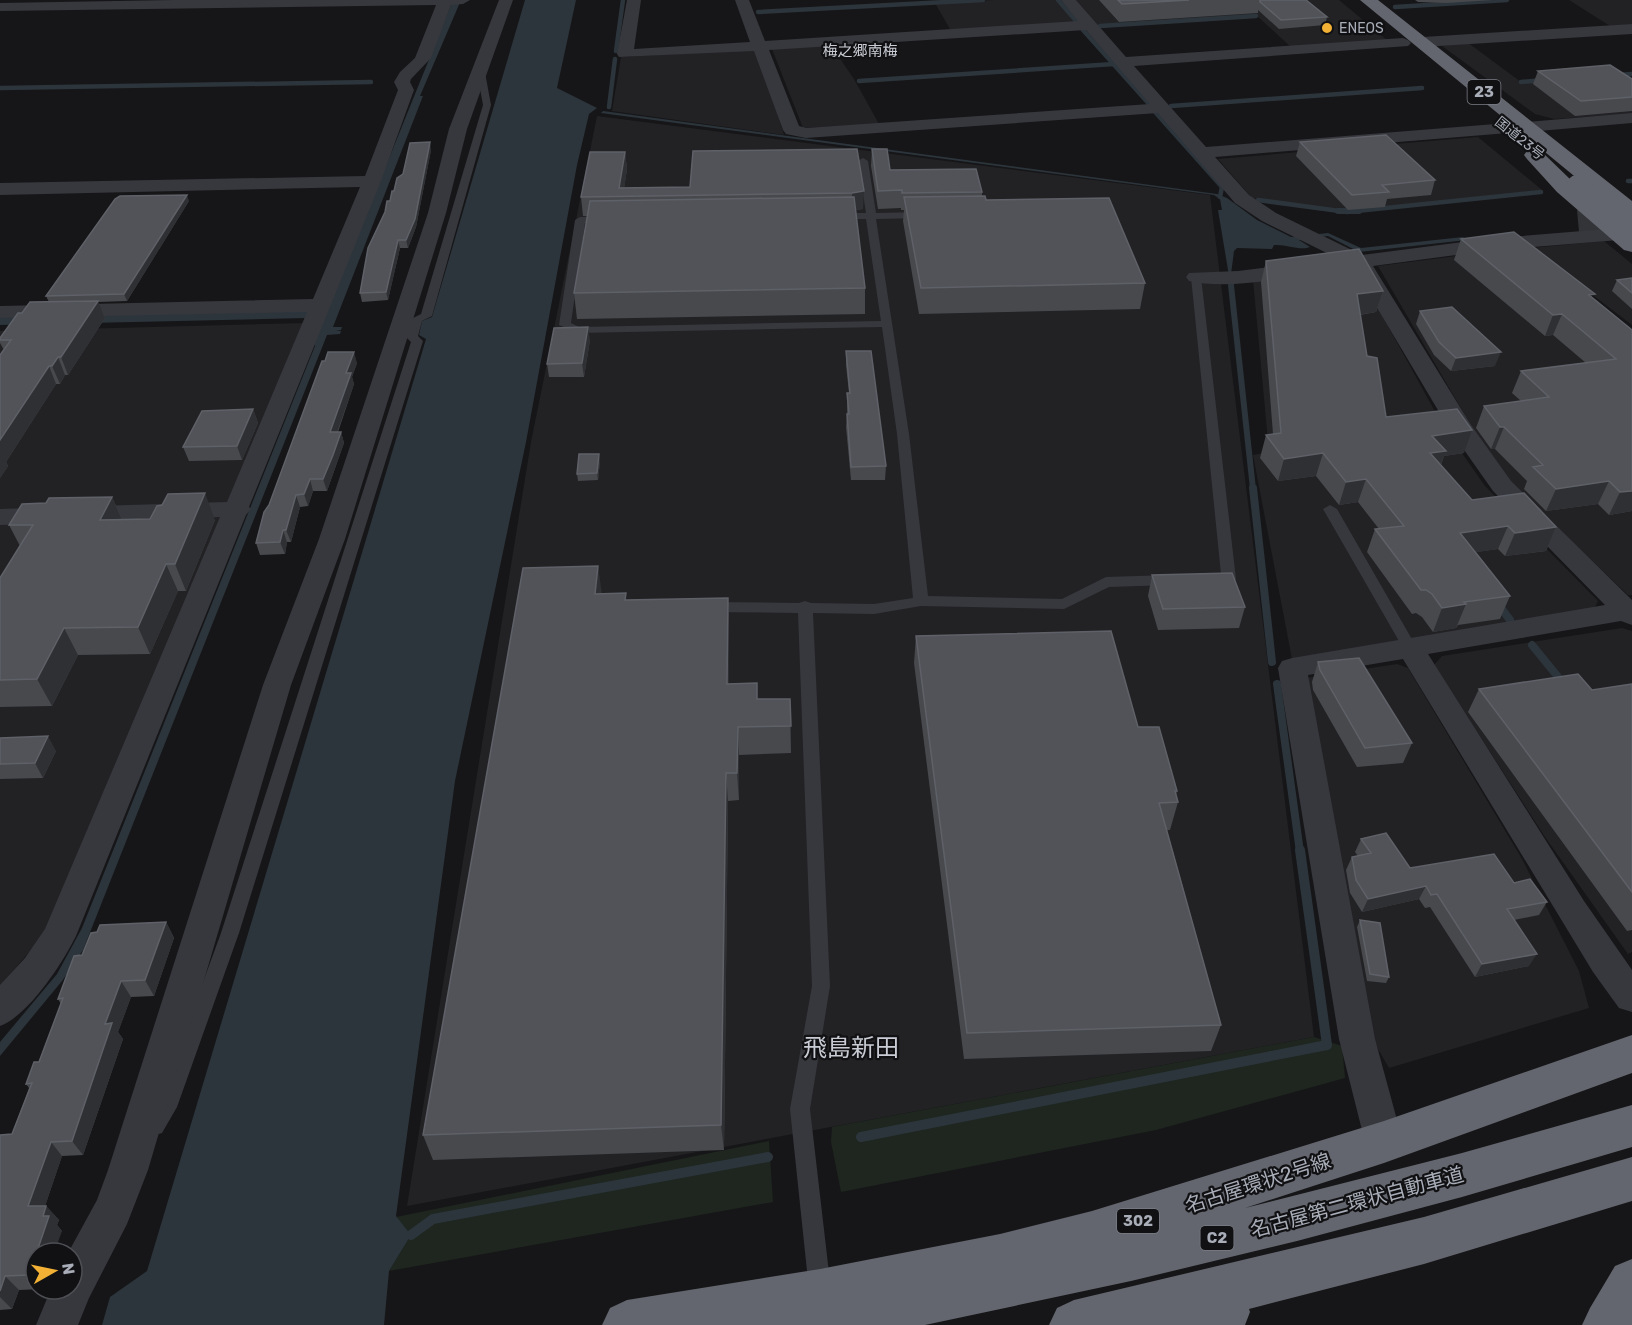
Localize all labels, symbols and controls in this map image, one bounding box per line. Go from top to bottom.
place label: ENEOS [1339,20,1384,37]
marker: ENEOS [1320,21,1334,35]
district label: 梅之郷南梅 [822,42,898,60]
road number: 23 [1468,80,1500,104]
street label: 国道23号 [1492,113,1548,163]
district label: 飛島新田 [803,1034,899,1062]
street label: 名古屋環状2号線 [1182,1148,1334,1218]
street label: 名古屋第二環状自動車道 [1248,1162,1466,1242]
road number: 302 [1117,1209,1159,1233]
road number: C2 [1200,1226,1234,1250]
north arrow [24,1241,84,1301]
text: N [58,1262,79,1276]

